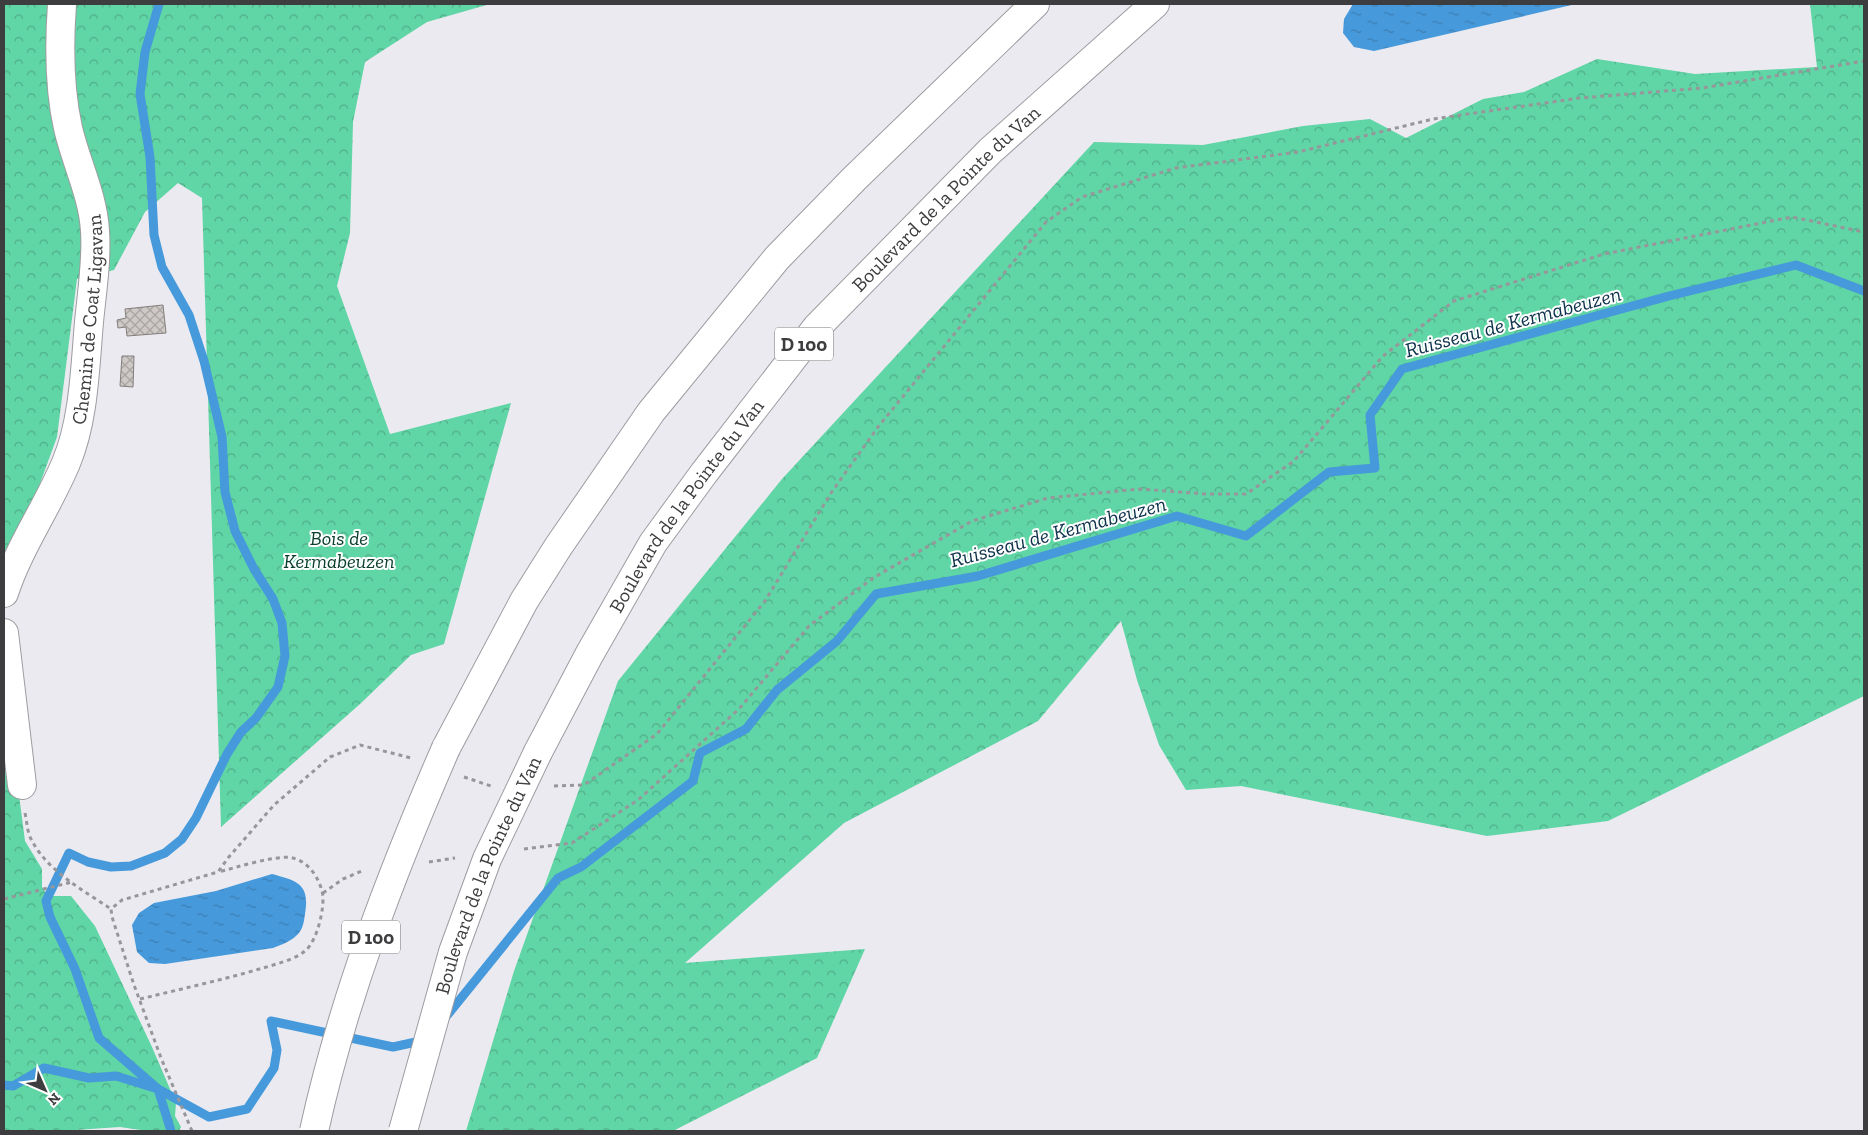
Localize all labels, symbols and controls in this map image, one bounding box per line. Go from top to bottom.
street label: Boulevard de la Pointe du Van [847,100,1045,296]
street label: Chemin de Coat Ligavan [66,213,108,426]
water label: Ruisseau de Kermabeuzen [1402,281,1624,362]
road number: D 100 [775,328,833,360]
street label: Boulevard de la Pointe du Van [604,394,769,617]
water label: Ruisseau de Kermabeuzen [947,491,1169,572]
park label: Bois de Kermabeuzen [284,526,394,573]
street label: Boulevard de la Pointe du Van [430,752,547,997]
road number: D 100 [342,920,400,954]
north arrow [20,1065,70,1115]
text: N [44,1089,64,1109]

